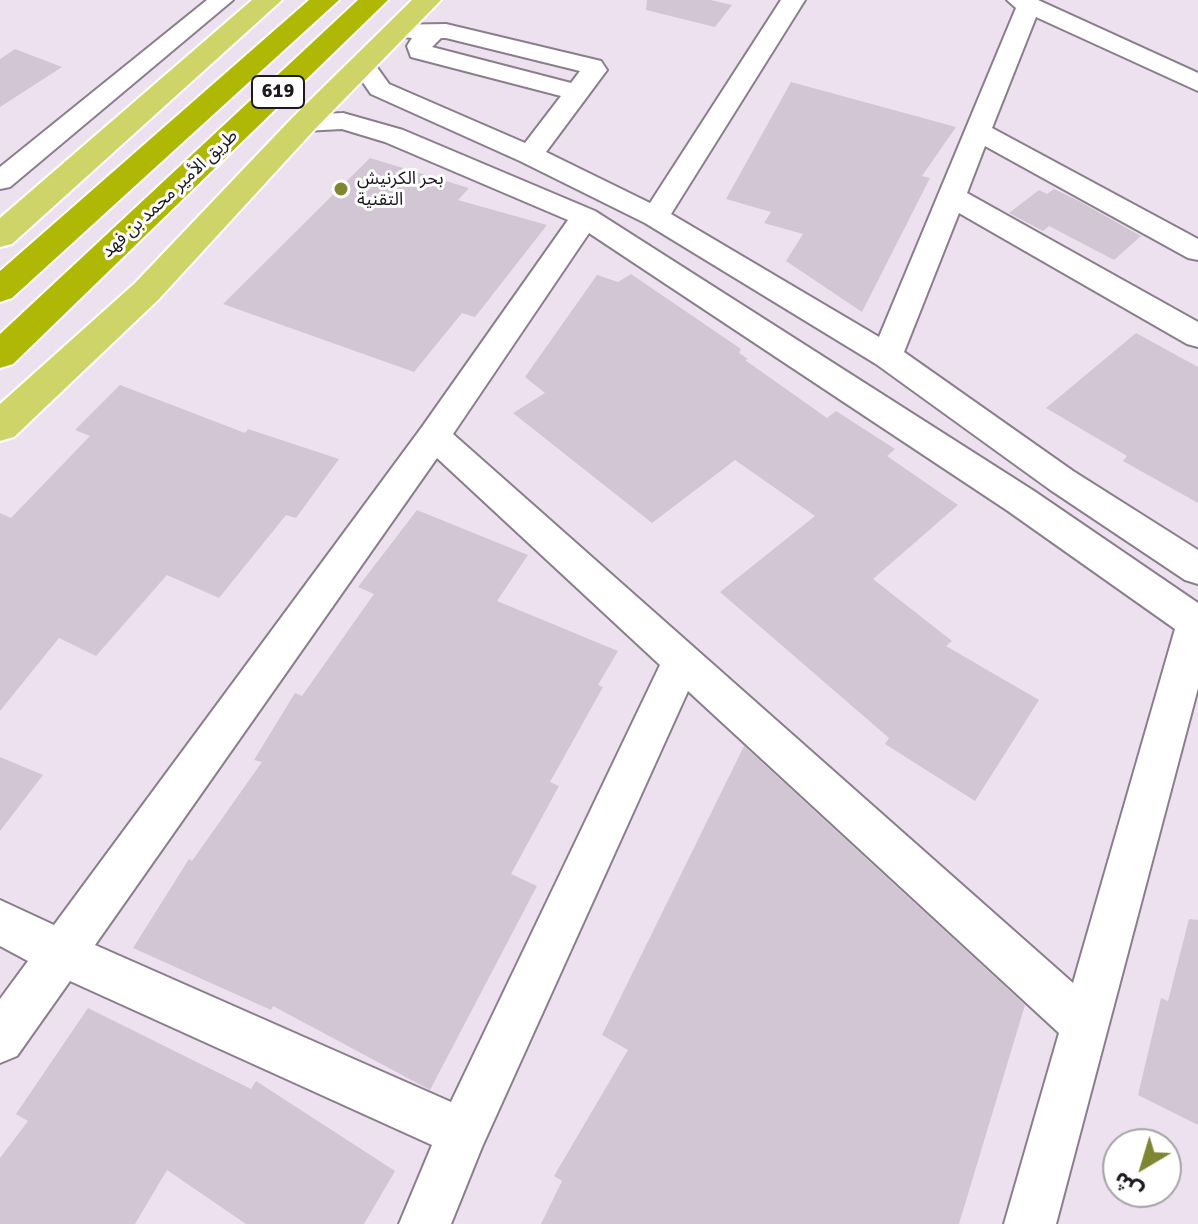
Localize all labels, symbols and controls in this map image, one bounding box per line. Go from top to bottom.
road number: 619 [252,76,304,108]
street label: طريق الأمير محمد بن فهد [97,125,243,263]
place label: بحر الكرنيش التقنية [357,168,443,210]
marker: بحر الكرنيش التقنية [332,180,350,198]
north arrow [1102,1128,1182,1208]
text: ش [1108,1166,1148,1206]

